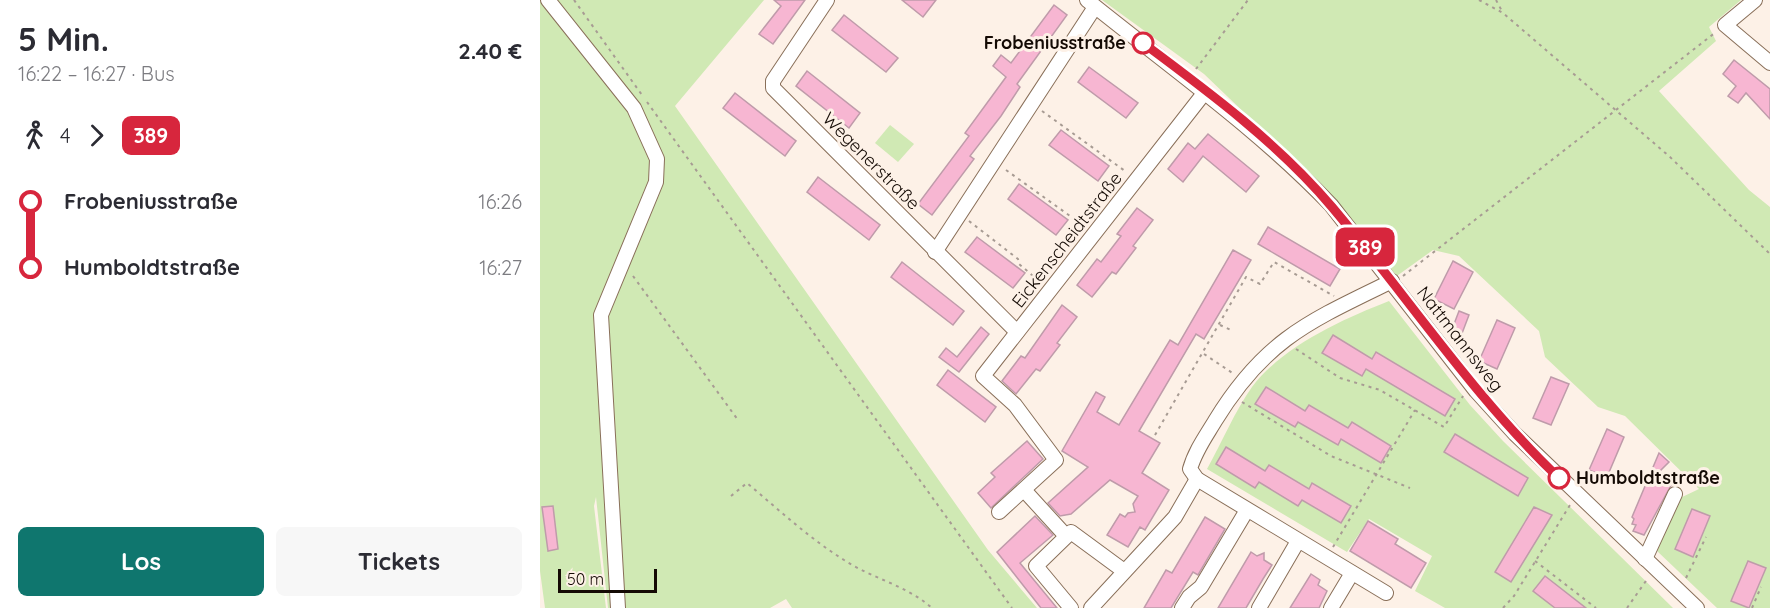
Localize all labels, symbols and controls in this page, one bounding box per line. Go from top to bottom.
text: 5 Min. [18,18,109,59]
place label: Frobeniusstraße [984,31,1126,54]
marker: Frobeniusstraße [1132,32,1154,54]
text: 2.40 € [458,37,522,65]
text: 16:22 – 16:27 · Bus [18,61,175,86]
street label: Wegenerstraße [818,107,925,214]
icon: walk [18,119,51,152]
icon: forward [80,119,113,152]
text: 389 [134,122,168,148]
text: 4 [60,123,71,148]
street label: Eickenscheidtstraße [1006,167,1127,312]
text: Frobeniusstraße [64,187,238,215]
text: 16:26 [478,189,522,214]
line badge: 389 [1330,228,1400,266]
text: 389 [1348,234,1382,260]
text: Humboldtstraße [64,253,240,281]
text: 16:27 [479,255,522,280]
street label: Nattmannsweg [1412,281,1509,396]
place label: Humboldtstraße [1576,466,1720,489]
marker: Humboldtstraße [1548,467,1570,489]
button: Los [18,527,264,596]
button: Tickets [276,527,522,596]
scale bar [558,566,657,594]
text: 50 m [567,569,604,589]

